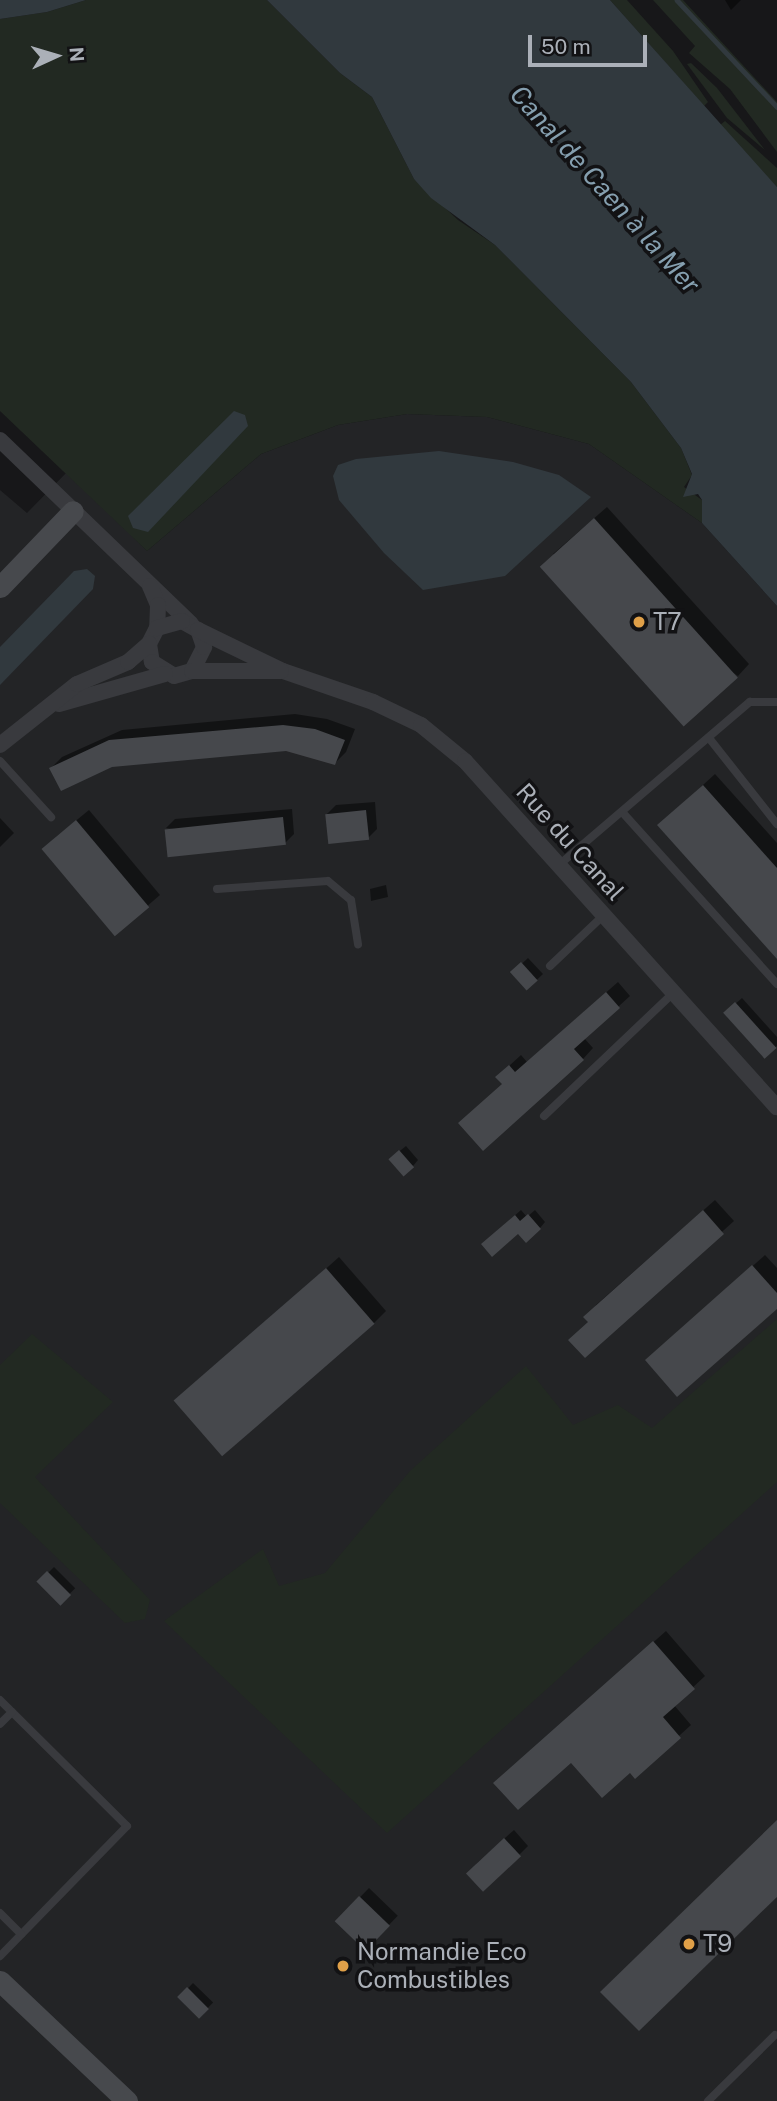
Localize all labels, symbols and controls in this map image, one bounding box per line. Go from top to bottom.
north arrow [21,21,91,91]
scale bar [532,21,651,65]
text: 50 m [541,34,591,59]
text: N [65,46,88,63]
water label: Canal de Caen à la Mer [503,79,707,299]
place label: T7 [653,608,682,636]
marker: T7 [631,614,647,630]
street label: Rue du Canal [510,778,630,906]
place label: T9 [703,1930,732,1958]
marker: T9 [681,1936,697,1952]
place label: Normandie Eco Combustibles [357,1938,527,1994]
marker: Normandie Eco Combustibles [335,1958,351,1974]

